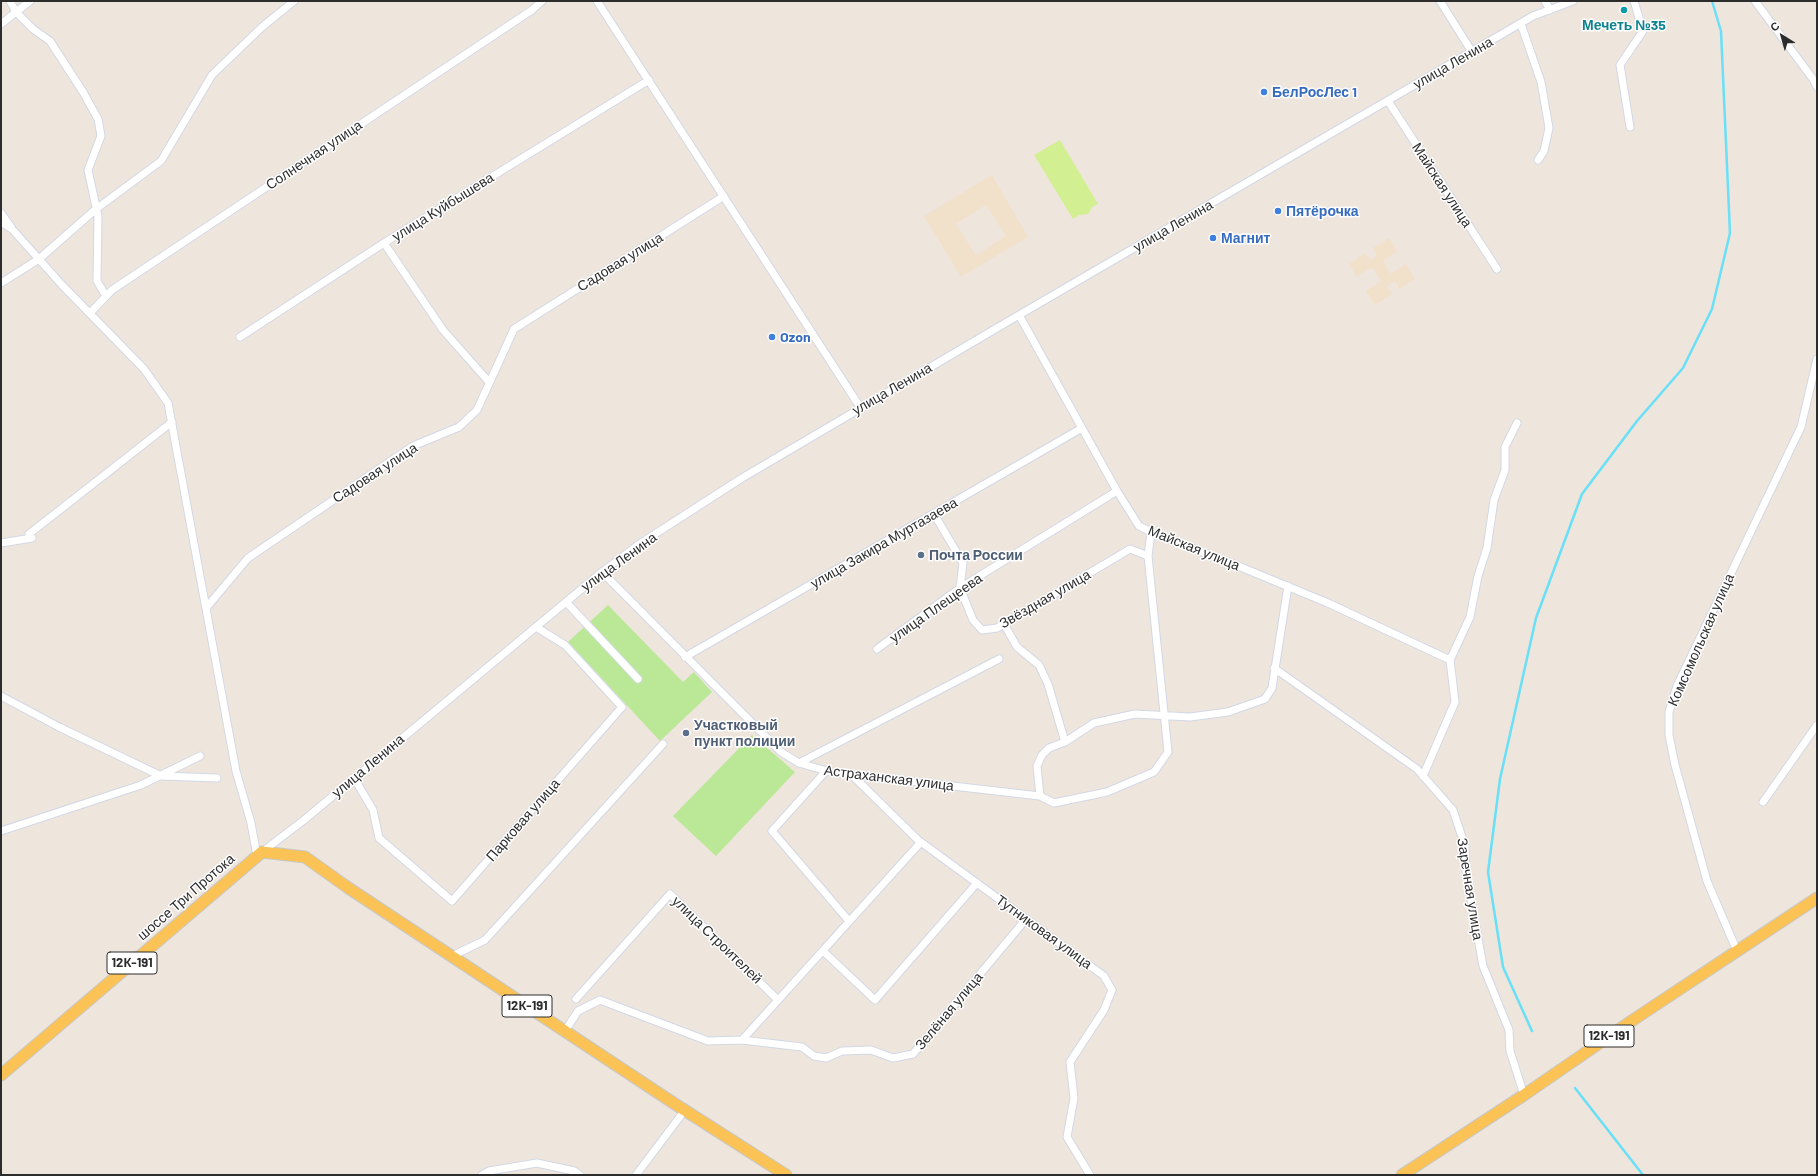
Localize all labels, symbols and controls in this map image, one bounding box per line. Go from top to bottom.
marker: Мечеть №35 [1619,5,1629,15]
north arrow [1762,16,1802,56]
place label: Мечеть №35 [1582,17,1666,33]
text: С [1767,18,1782,34]
street label: улица Ленина [1410,33,1496,93]
place label: БелРосЛес 1 [1272,84,1357,100]
marker: БелРосЛес 1 [1259,87,1269,97]
street label: Солнечная улица [263,117,365,193]
street label: Майская улица [1408,140,1476,230]
street label: улица Куйбышева [389,169,497,245]
street label: улица Ленина [1130,196,1216,256]
place label: Пятёрочка [1286,203,1359,219]
marker: Пятёрочка [1273,206,1283,216]
street label: Садовая улица [574,229,666,295]
place label: Магнит [1221,230,1270,246]
marker: Магнит [1208,233,1218,243]
place label: Ozon [780,329,811,345]
marker: Ozon [767,332,777,342]
street label: улица Ленина [849,359,935,419]
street label: Садовая улица [329,439,421,507]
street label: улица Закира Муртазаева [808,494,960,592]
street label: Майская улица [1146,522,1242,574]
street label: улица Ленина [578,529,660,595]
place label: Почта России [929,547,1023,563]
marker: Почта России [916,550,926,560]
street label: Звёздная улица [996,566,1094,632]
street label: улица Плещеева [886,570,986,646]
street label: Комсомольская улица [1664,571,1738,709]
place label: Участковый пункт полиции [694,717,795,750]
marker: Участковый пункт полиции [681,728,691,738]
street label: улица Ленина [328,731,408,801]
street label: Астраханская улица [823,762,955,794]
street label: Парковая улица [483,775,563,865]
street label: Заречная улица [1454,837,1486,941]
street label: шоссе Три Протока [134,850,238,944]
street label: Тутниковая улица [993,891,1095,973]
street label: улица Строителей [669,893,765,987]
road number: 12К-191 [107,952,157,974]
street label: Зелёная улица [912,969,986,1053]
road number: 12К-191 [502,995,552,1017]
road number: 12К-191 [1584,1025,1634,1047]

